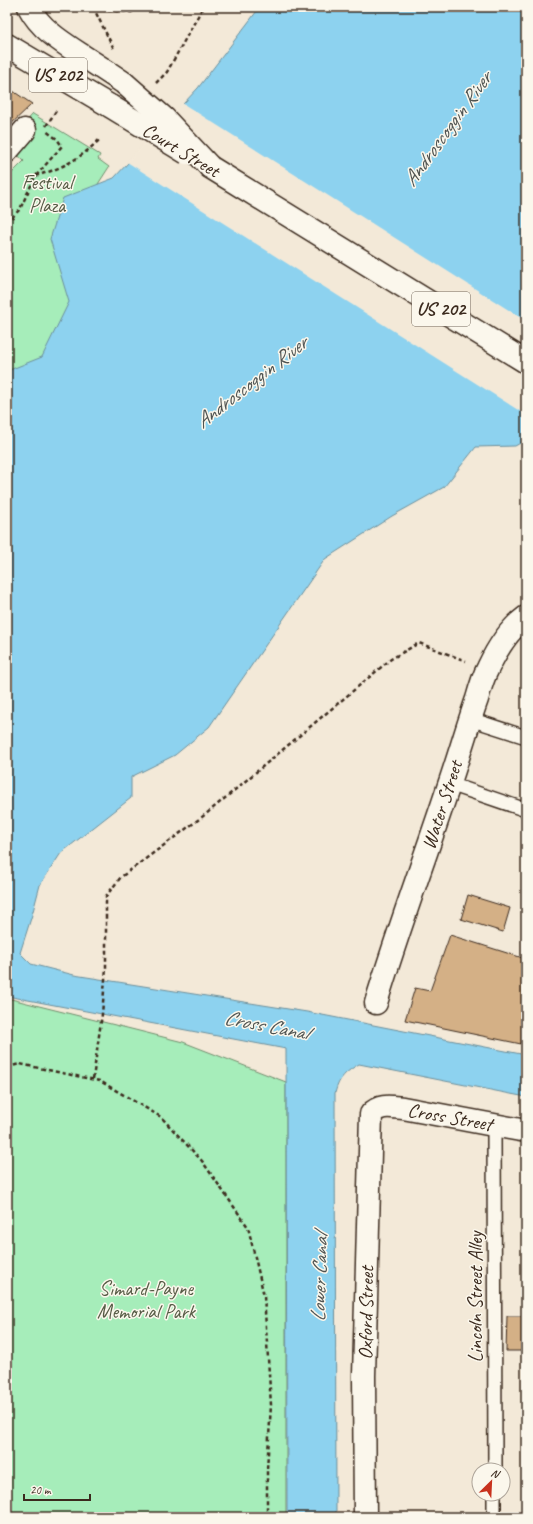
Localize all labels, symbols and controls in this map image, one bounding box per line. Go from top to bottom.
road number: US 202 [29,58,87,92]
water label: Androscoggin River [397,63,500,191]
street label: Court Street [138,117,226,184]
park label: Festival Plaza [22,170,76,218]
road number: US 202 [412,292,470,326]
water label: Androscoggin River [190,328,316,434]
street label: Water Street [416,755,469,852]
water label: Cross Canal [222,1004,316,1047]
street label: Cross Street [406,1097,498,1137]
water label: Lower Canal [304,1226,334,1322]
street label: Lincoln Street Alley [463,1229,488,1362]
street label: Oxford Street [353,1264,379,1360]
park label: Simard-Payne Memorial Park [97,1276,197,1324]
north arrow [471,1462,511,1502]
text: N [489,1465,503,1482]
scale bar [24,1476,90,1502]
text: 20 m [30,1482,52,1498]

